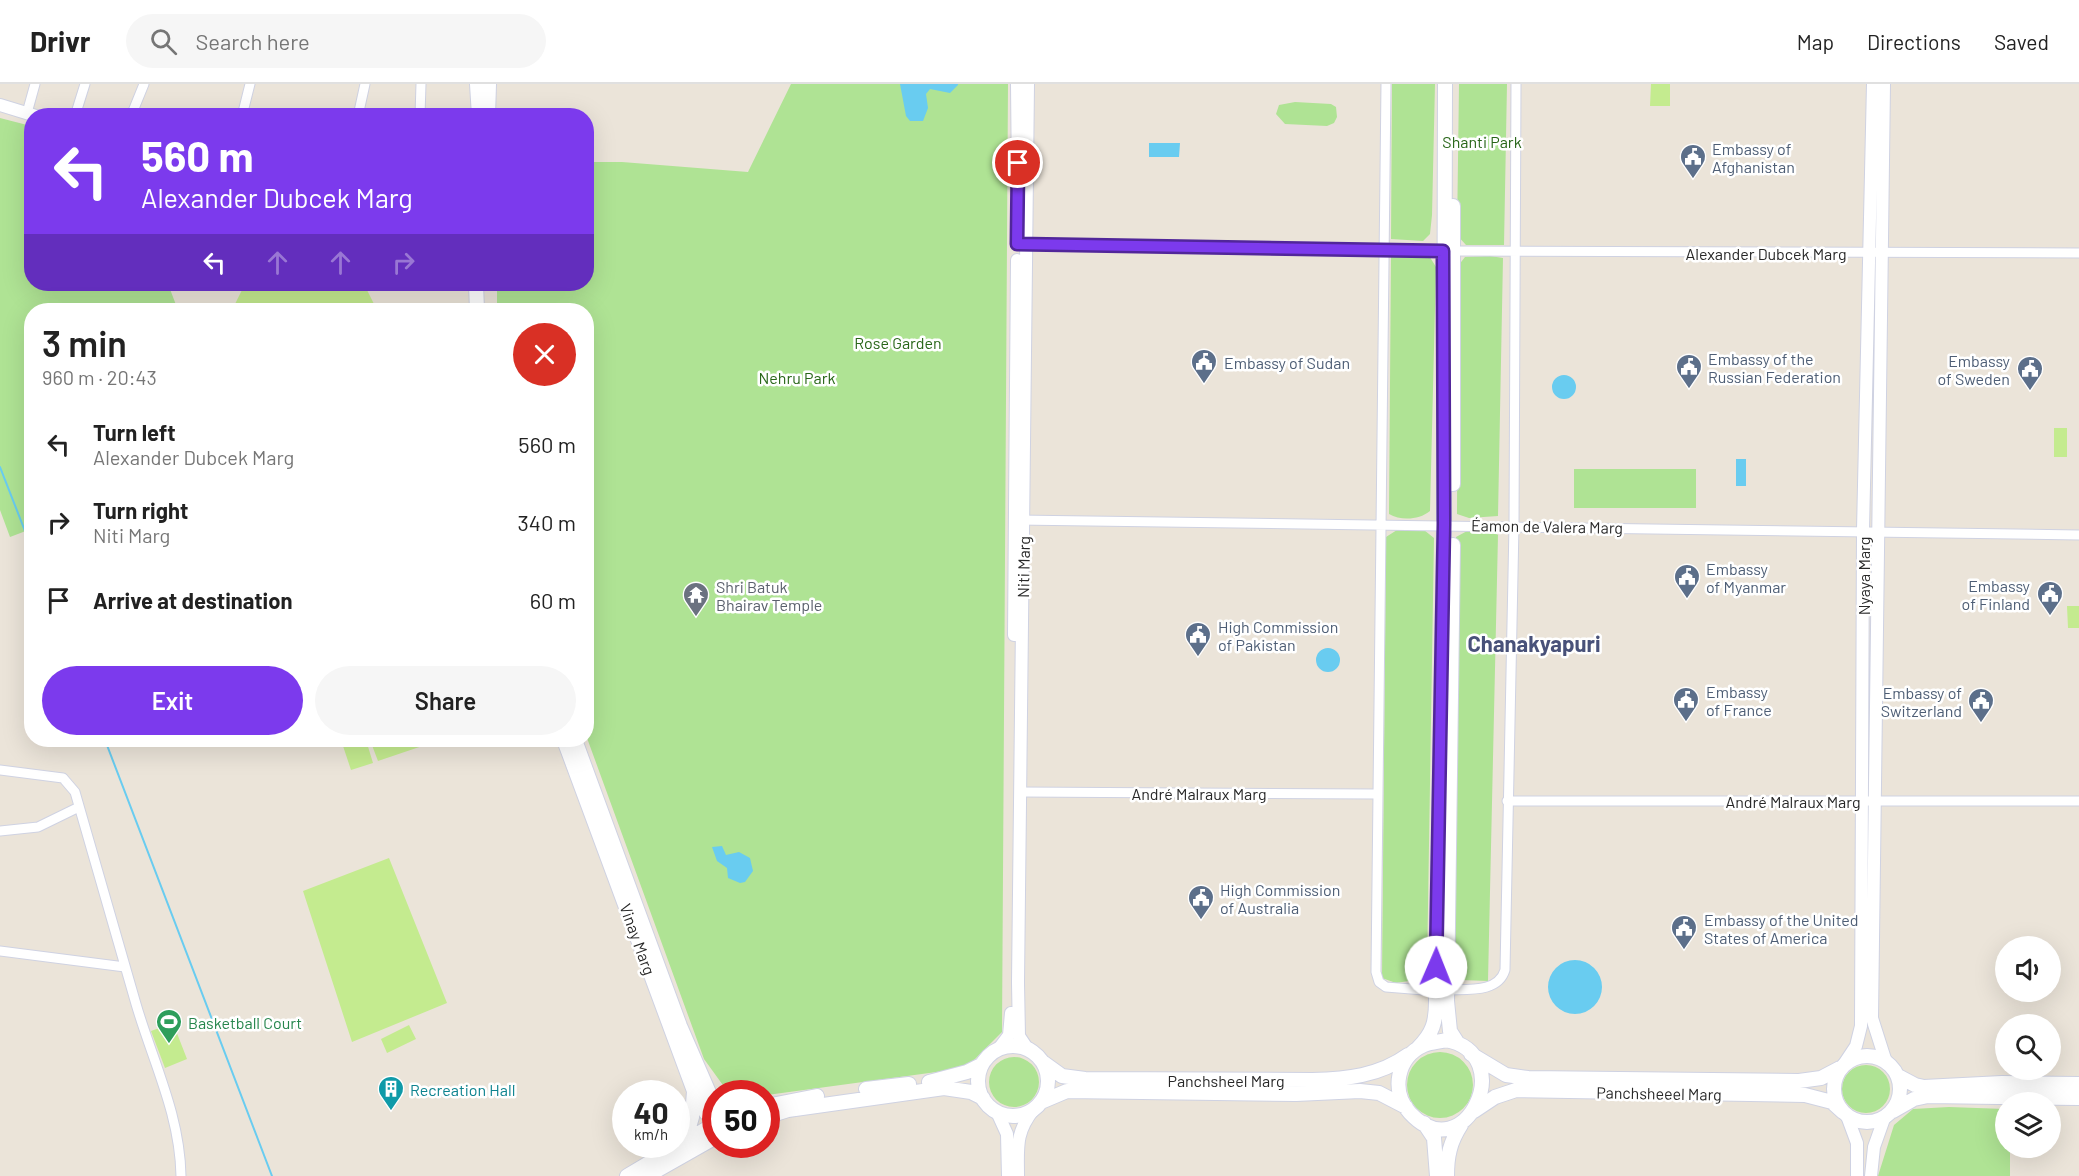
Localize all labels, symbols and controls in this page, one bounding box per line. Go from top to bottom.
search box [126,14,546,68]
text: Drivr [30,24,90,58]
icon: search [147,25,180,58]
text: Search here [195,28,310,54]
text: Map [1797,29,1834,54]
text: Directions [1867,29,1961,54]
text: Saved [1994,29,2049,54]
text: 560 m [141,130,254,180]
icon: left [42,132,120,210]
park label: Shanti Park [1442,132,1522,151]
pin [992,137,1043,188]
place label: Embassy of Afghanistan [1712,139,1795,176]
public building icon: Embassy of Afghanistan [1678,142,1708,180]
icon: arrive [1001,146,1034,179]
text: Alexander Dubcek Marg [141,181,413,213]
street label: Alexander Dubcek Marg [1686,244,1847,263]
icon: left [198,246,231,279]
icon: ahead [261,246,294,279]
icon: ahead [324,246,357,279]
icon: right [387,246,420,279]
text: 3 min [42,321,127,364]
button: close [513,323,576,386]
park label: Rose Garden [854,333,942,352]
public building icon: Embassy of Sudan [1189,347,1219,385]
place label: Embassy of the Russian Federation [1708,349,1841,386]
place label: Embassy of Sweden [1937,351,2011,388]
public building icon: Embassy of the Russian Federation [1674,352,1704,390]
place label: Embassy of Sudan [1224,353,1350,372]
public building icon: Embassy of Sweden [2015,354,2045,392]
text: 960 m · 20:43 [42,365,157,389]
park label: Nehru Park [758,368,836,387]
text: Turn left [93,419,176,445]
icon: left [42,428,75,461]
text: 560 m [518,431,576,457]
text: Alexander Dubcek Marg [93,445,294,469]
text: Turn right [93,497,188,523]
icon: right [42,506,75,539]
text: 340 m [518,509,576,535]
street label: Éamon de Valera Marg [1471,515,1623,537]
text: Niti Marg [93,523,170,547]
street label: Niti Marg [1013,536,1033,598]
street label: Nyaya Marg [1854,537,1873,615]
place label: Embassy of Myanmar [1706,559,1786,596]
public building icon: Embassy of Myanmar [1672,562,1702,600]
place label: Embassy of Finland [1962,576,2031,613]
place label: Shri Batuk Bhairav Temple [716,577,822,614]
public building icon: Embassy of Finland [2035,579,2065,617]
temple icon: Shri Batuk Bhairav Temple [681,580,711,618]
icon: arrive [42,584,75,617]
text: Arrive at destination [93,587,292,613]
text: 60 m [530,587,576,613]
place label: High Commission of Pakistan [1218,617,1338,654]
public building icon: High Commission of Pakistan [1183,620,1213,658]
district label: Chanakyapuri [1467,630,1601,656]
button: Exit [42,666,303,735]
button: Share [315,666,576,735]
place label: Embassy of France [1706,682,1772,719]
place label: Embassy of Switzerland [1881,683,1962,720]
public building icon: Embassy of France [1671,685,1701,723]
public building icon: Embassy of Switzerland [1966,686,1996,724]
street label: André Malraux Marg [1132,784,1266,803]
street label: André Malraux Marg [1726,792,1860,811]
place label: High Commission of Australia [1220,880,1340,917]
public building icon: High Commission of Australia [1186,883,1216,921]
street label: Vinay Marg [616,901,660,977]
place label: Embassy of the United States of America [1704,910,1859,947]
public building icon: Embassy of the United States of America [1669,913,1699,951]
position arrow [1404,935,1468,999]
map controls [1995,936,2061,1158]
button: sound [1995,936,2061,1002]
sports icon: Basketball Court [154,1007,184,1045]
place label: Basketball Court [188,1013,302,1032]
button: search [1995,1014,2061,1080]
street label: Panchsheel Marg [1167,1071,1285,1090]
building icon: Recreation Hall [376,1074,406,1112]
place label: Recreation Hall [410,1080,515,1099]
speed limit sign: 50 [702,1080,780,1158]
street label: Panchsheeel Marg [1596,1082,1722,1104]
button: layers [1995,1092,2061,1158]
text: 40 [633,1094,669,1130]
text: km/h [634,1125,668,1143]

